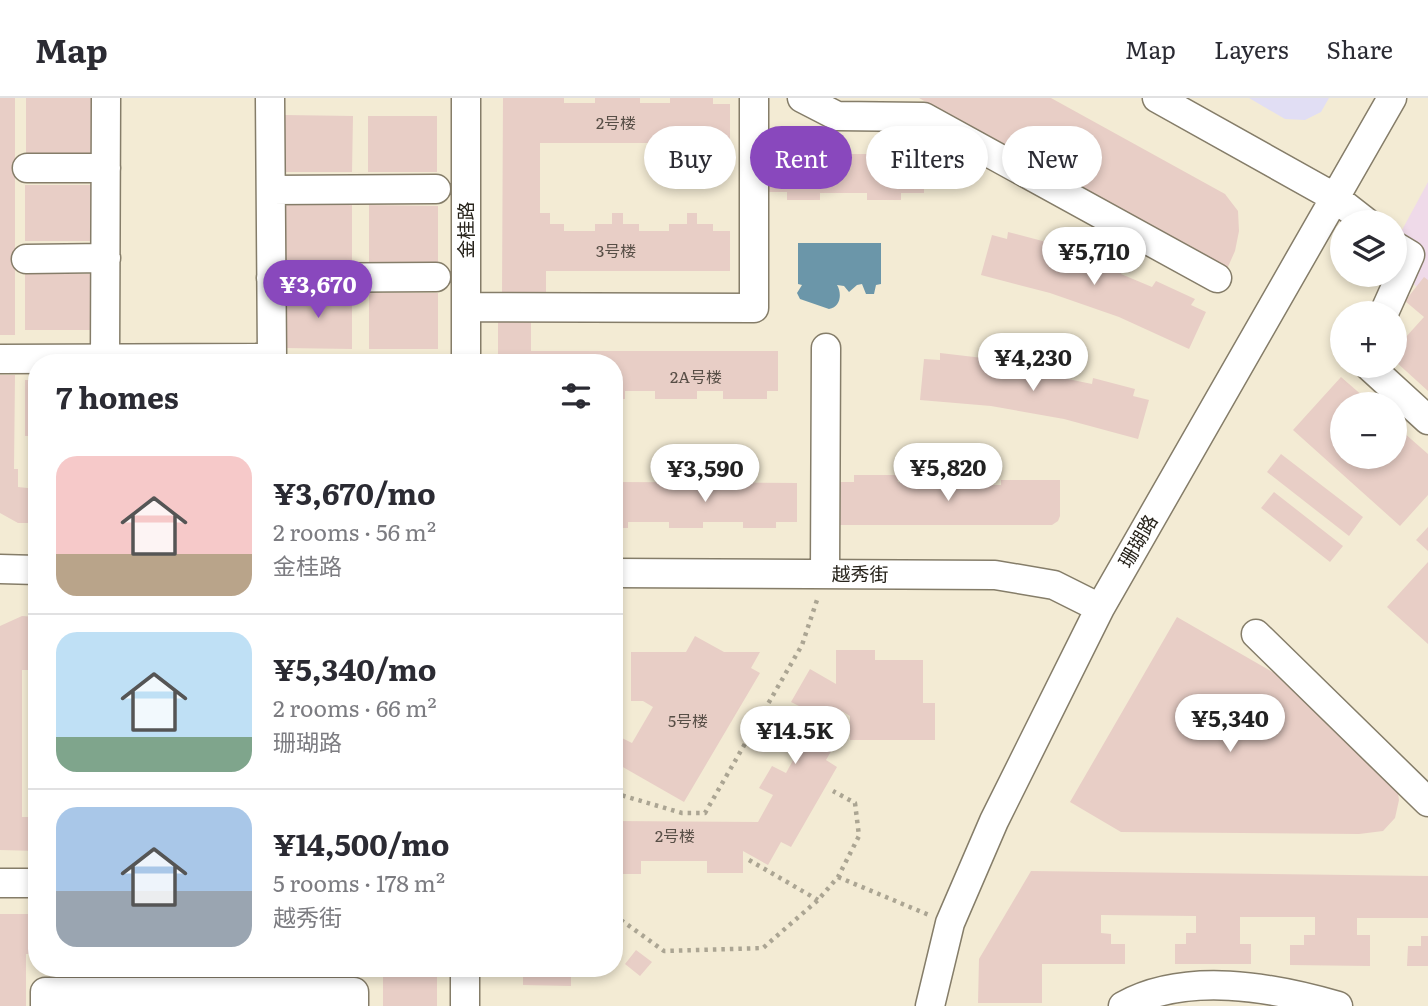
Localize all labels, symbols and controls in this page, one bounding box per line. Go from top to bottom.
text: Map [35,24,108,73]
text: Map [1125,31,1176,66]
text: Layers [1214,31,1288,66]
text: Share [1326,31,1393,66]
house number: 2号楼 [596,110,636,134]
chip: Buy [644,126,736,189]
chip: Rent [750,126,852,189]
chip: Filters [866,126,988,189]
chip: New [1002,126,1102,189]
street label: 金桂路 [451,201,479,259]
map controls [1330,210,1407,469]
button: layers [1330,210,1407,287]
pin: ¥5,710 [1037,228,1151,287]
text: ¥5,710 [1058,233,1130,267]
house number: 3号楼 [596,238,636,262]
pin: ¥3,670 [261,260,375,320]
text: ¥3,670 [279,266,357,300]
button: + [1330,301,1407,378]
pin: ¥4,230 [976,334,1090,393]
text: ¥4,230 [994,339,1072,373]
house number: 2A号楼 [670,364,722,388]
text: 7 homes [56,374,179,418]
icon: filters [557,377,595,415]
button: − [1330,392,1407,469]
pin: ¥3,590 [648,444,762,504]
pin: ¥5,820 [891,444,1005,503]
text: ¥5,820 [909,449,987,483]
text: ¥3,590 [666,450,744,484]
text: ¥3,670/mo [273,470,436,514]
icon: home [112,484,196,568]
street label: 珊瑚路 [1111,509,1164,572]
text: 2 rooms · 56 m² [273,514,436,548]
text: 金桂路 [273,548,342,582]
street label: 越秀街 [831,559,889,587]
text: ¥5,340/mo [273,646,436,690]
icon: home [112,660,196,744]
text: 2 rooms · 66 m² [273,690,437,724]
pin: ¥5,340 [1173,694,1287,754]
text: ¥5,340 [1191,700,1269,734]
pin: ¥14.5K [738,706,852,766]
house number: 5号楼 [668,708,708,732]
text: ¥14.5K [756,712,834,746]
text: 珊瑚路 [273,724,342,758]
text: ¥14,500/mo [273,821,450,865]
house number: 2号楼 [655,823,695,847]
icon: home [112,835,196,919]
text: 5 rooms · 178 m² [273,865,445,899]
text: 越秀街 [273,899,342,933]

